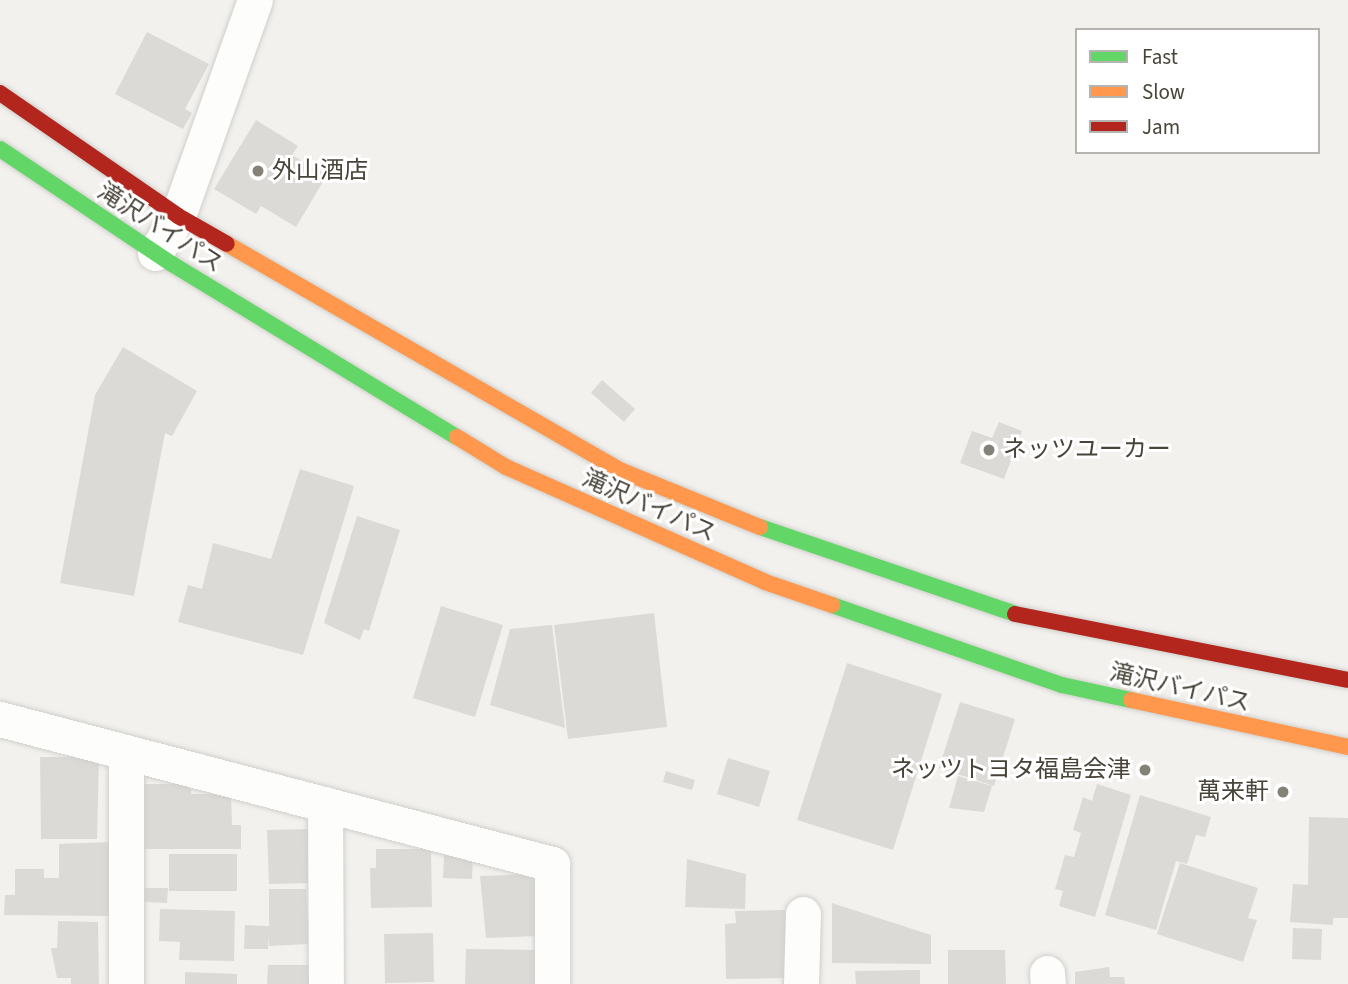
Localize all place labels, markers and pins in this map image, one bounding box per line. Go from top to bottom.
place label: 外山酒店 [272,157,368,185]
marker: 外山酒店 [250,163,266,179]
place label: ネッツユーカー [1003,436,1171,464]
marker: ネッツユーカー [981,442,997,458]
place label: ネッツトヨタ福島会津 [891,756,1131,784]
marker: ネッツトヨタ福島会津 [1137,762,1153,778]
place label: 萬来軒 [1197,778,1269,806]
marker: 萬来軒 [1275,784,1291,800]

